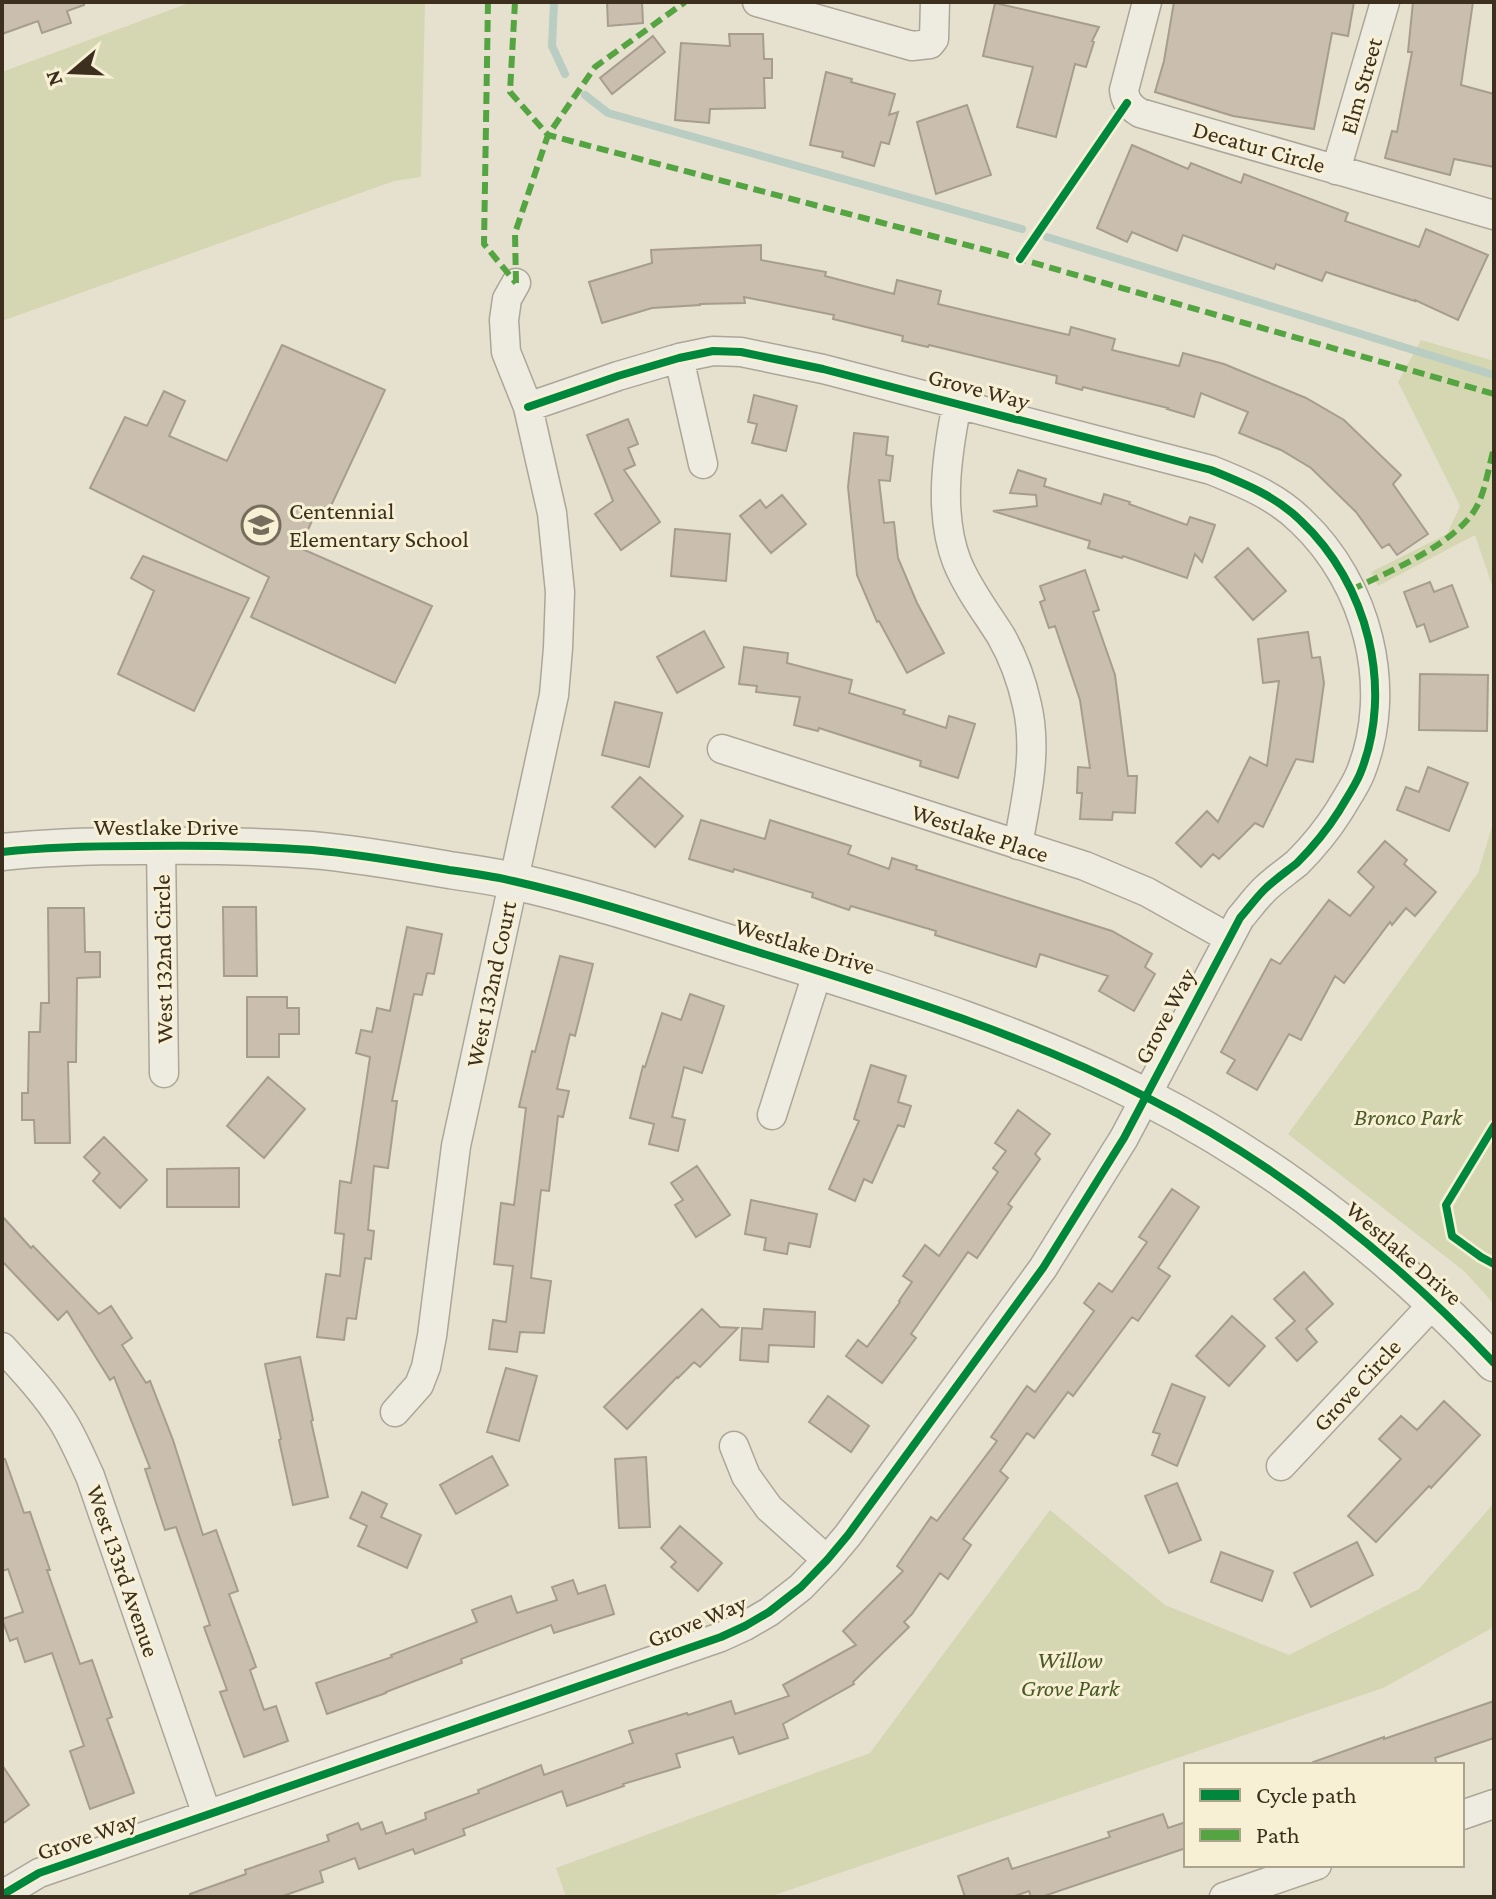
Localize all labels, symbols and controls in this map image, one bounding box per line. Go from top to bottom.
north arrow [32,32,112,112]
street label: Elm Street [1334,33,1387,137]
text: N [39,67,68,90]
street label: Decatur Circle [1190,115,1328,178]
street label: Grove Way [925,362,1034,415]
place label: Centennial Elementary School [289,497,469,552]
school or university icon: Centennial Elementary School [240,504,282,546]
street label: Westlake Place [908,798,1052,867]
street label: Westlake Drive [94,813,238,840]
street label: West 132nd Circle [148,874,177,1044]
street label: West 132nd Court [460,897,522,1070]
street label: Westlake Drive [732,911,878,980]
street label: Grove Way [1128,963,1201,1068]
park label: Bronco Park [1354,1103,1464,1130]
street label: Westlake Drive [1341,1195,1468,1310]
street label: Grove Circle [1307,1333,1406,1436]
street label: West 133rd Avenue [81,1481,166,1660]
street label: Grove Way [644,1588,751,1653]
park label: Willow Grove Park [1021,1646,1121,1701]
legend [1184,1763,1464,1867]
text: Cycle path [1256,1781,1357,1808]
street label: Grove Way [33,1806,141,1865]
text: Path [1256,1821,1300,1848]

